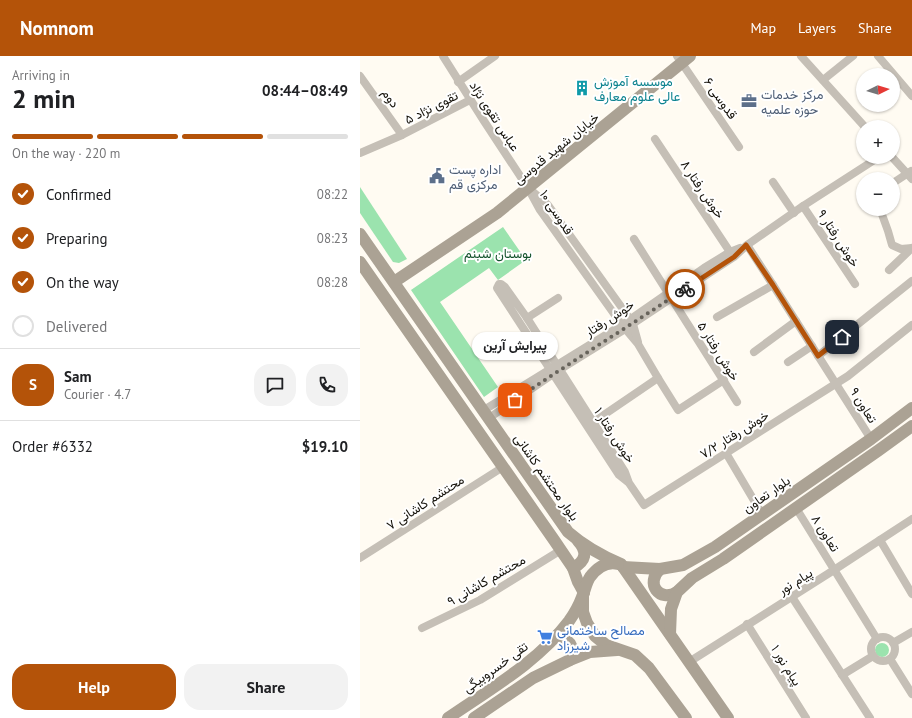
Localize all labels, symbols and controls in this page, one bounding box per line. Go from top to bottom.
text: Nomnom [20,16,94,40]
text: Map [750,19,776,37]
text: Layers [798,19,836,37]
text: Share [858,19,892,37]
text: Arriving in [12,67,70,84]
north arrow [856,68,900,112]
map controls [856,68,900,216]
place label: موسسه آموزش عالی علوم معارف [594,73,681,105]
street label: قدوسی ۶ [700,74,741,123]
street label: عباس تقوی نژاد [466,78,524,155]
building icon: موسسه آموزش عالی علوم معارف [573,79,591,97]
text: 08:44–08:49 [262,81,348,100]
text: 2 min [12,82,75,115]
street label: دوم [378,85,403,111]
place label: مرکز خدمات حوزه علمیه [761,86,823,118]
street label: تقوی نژاد ۵ [402,87,461,128]
office icon: مرکز خدمات حوزه علمیه [740,92,758,110]
street label: خیابان شهید قدوسی [510,108,603,188]
button: + [856,120,900,164]
text: On the way · 220 m [12,145,120,162]
street label: خوش رفتار ۸ [677,157,728,222]
place label: اداره پست مرکزی قم [449,161,501,193]
public building icon: اداره پست مرکزی قم [428,167,446,185]
button: − [856,172,900,216]
icon: check [12,183,34,205]
text: Confirmed [46,185,111,204]
text: 08:22 [317,186,348,203]
street label: قدوسی ۱۰ [536,187,577,238]
street label: خوش رفتار ۹ [814,206,864,271]
icon: check [12,227,34,249]
text: Preparing [46,229,108,248]
text: 08:23 [317,230,348,247]
park label: بوستان شبنم [464,245,532,262]
courier [665,269,705,309]
icon: check [12,271,34,293]
text: On the way [46,273,119,292]
text: 08:28 [317,274,348,291]
icon: bike [674,278,696,300]
street label: خوش رفتار [580,296,637,341]
text: Delivered [46,317,107,336]
street label: خوش رفتار ۵ [694,318,744,384]
pin [825,320,859,354]
icon: home [831,326,853,348]
callout: پیرایش آرین [472,332,558,360]
text: پیرایش آرین [483,337,547,354]
button: chat [254,364,296,406]
button: phone [306,364,348,406]
text: Sam [64,367,91,386]
text: S [29,375,37,394]
pin [498,383,532,417]
street label: تعاون ۹ [846,384,881,426]
text: Courier · 4.7 [64,386,131,403]
icon: bag [504,389,526,411]
street label: خوش رفتار ۱ [590,404,639,467]
street label: خوش رفتار ۷/۲ [697,406,772,462]
street label: بلوار محتشم کاشانی [510,430,583,524]
text: Order #6332 [12,437,93,456]
text: $19.10 [302,437,348,456]
street label: محتشم کاشانی ۷ [383,471,467,534]
street label: بلوار تعاون [739,472,793,517]
street label: تعاون ۸ [808,512,844,555]
street label: محتشم کاشانی ۹ [444,551,529,610]
street label: پیام نور [774,564,816,600]
place label: مصالح ساختمانی شیرزاد [557,622,645,654]
supermarket icon: مصالح ساختمانی شیرزاد [536,628,554,646]
street label: تقی خسروبیگی [459,638,531,697]
street label: پیام نور ۱ [767,642,806,689]
button: Help [12,664,176,710]
button: Share [184,664,348,710]

